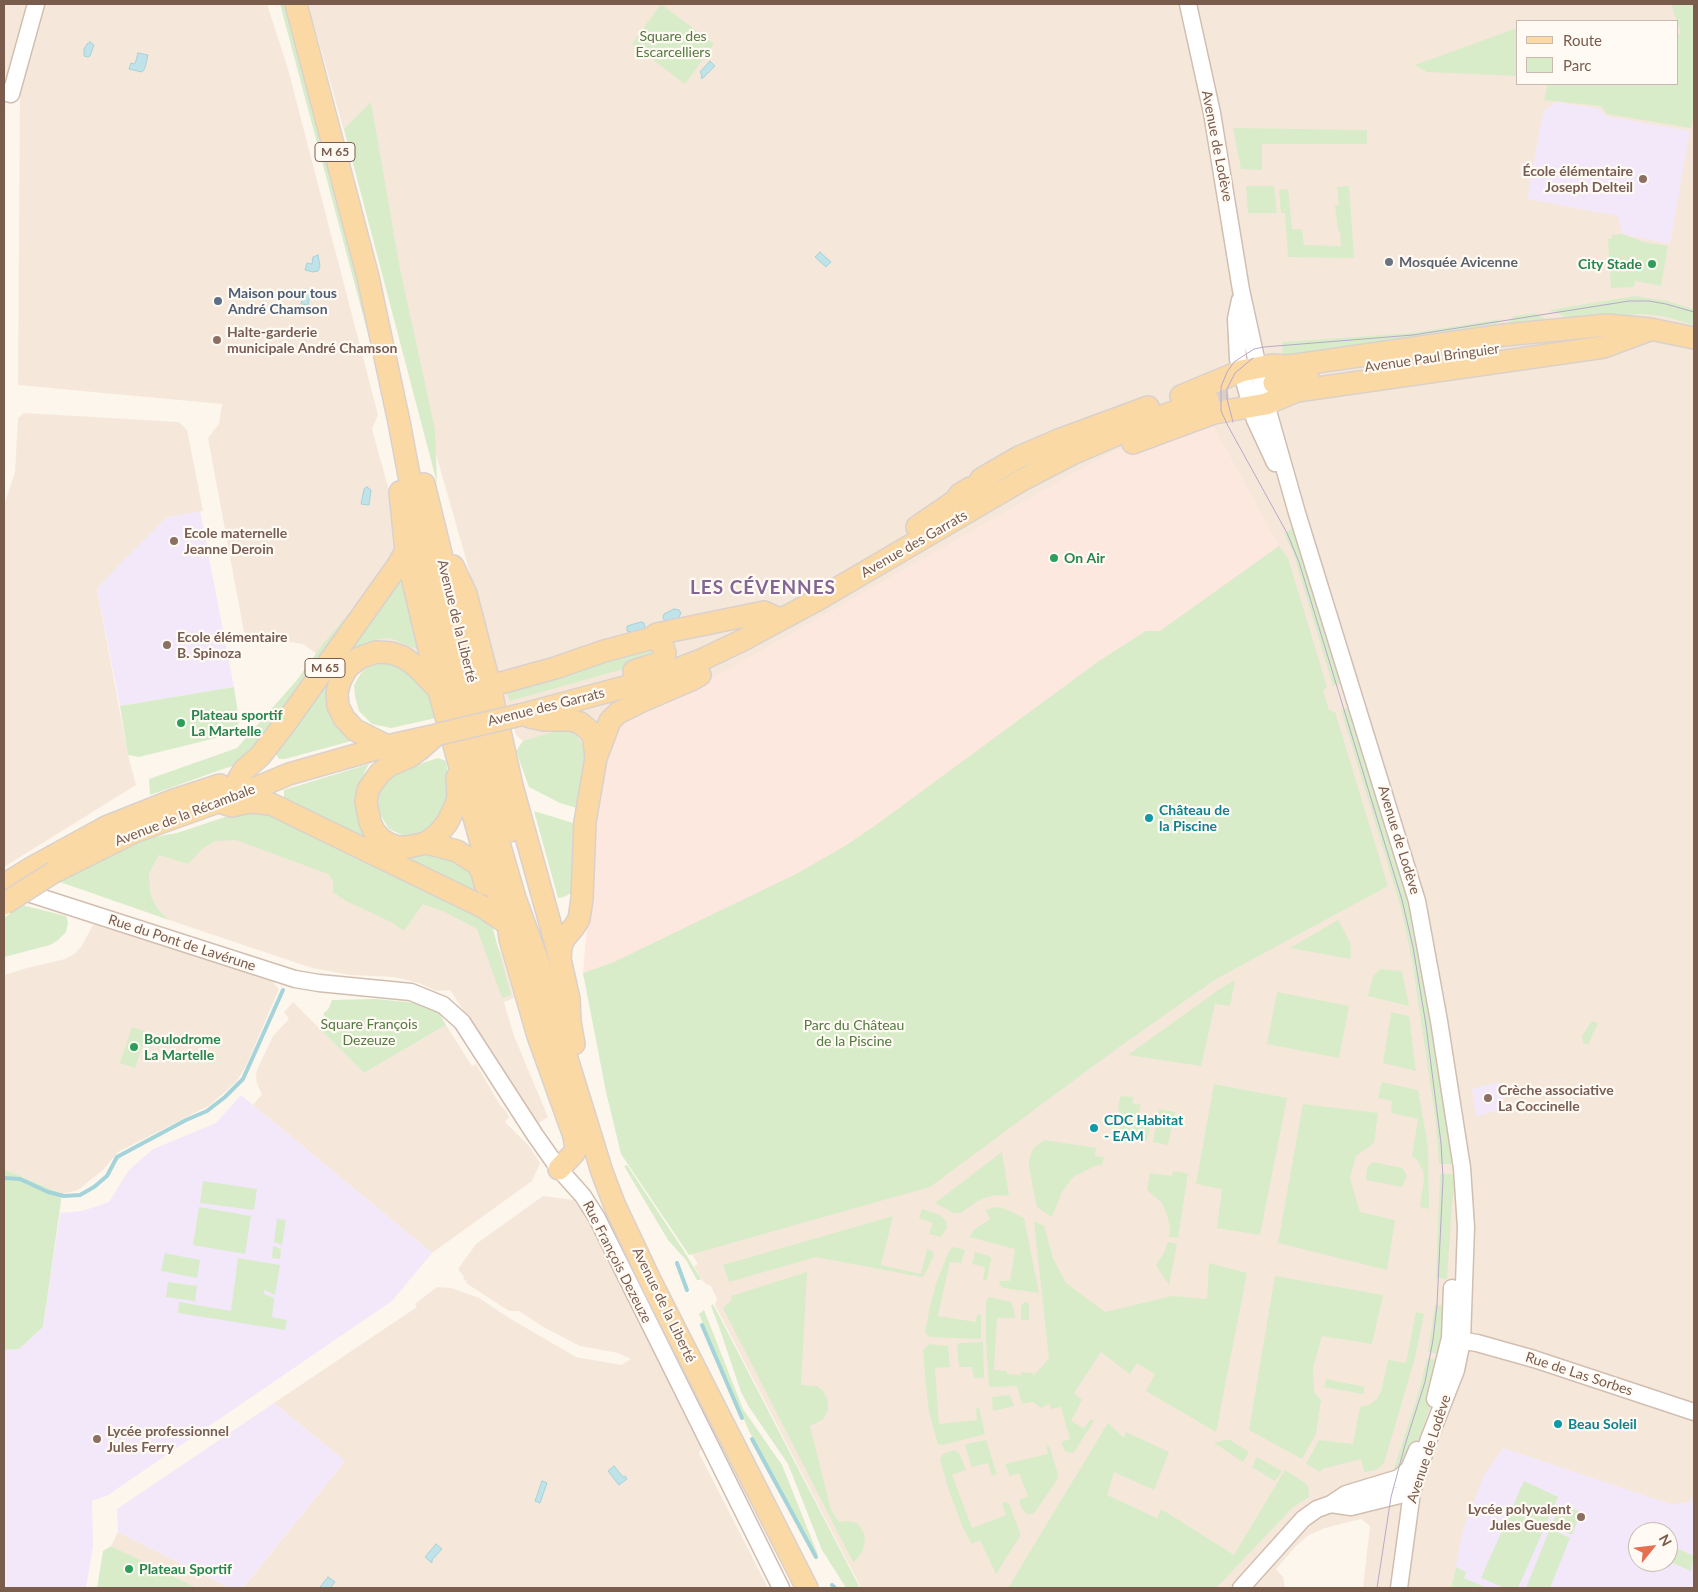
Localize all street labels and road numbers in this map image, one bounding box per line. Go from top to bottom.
street label: Avenue de Lodève [1198,89,1236,203]
road number: M 65 [315,142,355,162]
street label: Avenue Paul Bringuier [1364,340,1500,376]
street label: Avenue des Garrats [858,507,970,581]
street label: Avenue de la Liberté [434,558,480,684]
road number: M 65 [305,658,345,678]
street label: Avenue des Garrats [486,684,606,730]
street label: Avenue de la Récambale [112,780,258,850]
street label: Avenue de Lodève [1374,784,1424,896]
street label: Rue du Pont de Lavérune [106,911,258,975]
street label: Rue François Dezeuze [579,1198,655,1326]
street label: Avenue de la Liberté [629,1245,699,1365]
street label: Rue de Las Sorbes [1523,1349,1635,1399]
street label: Avenue de Lodève [1404,1393,1454,1505]

